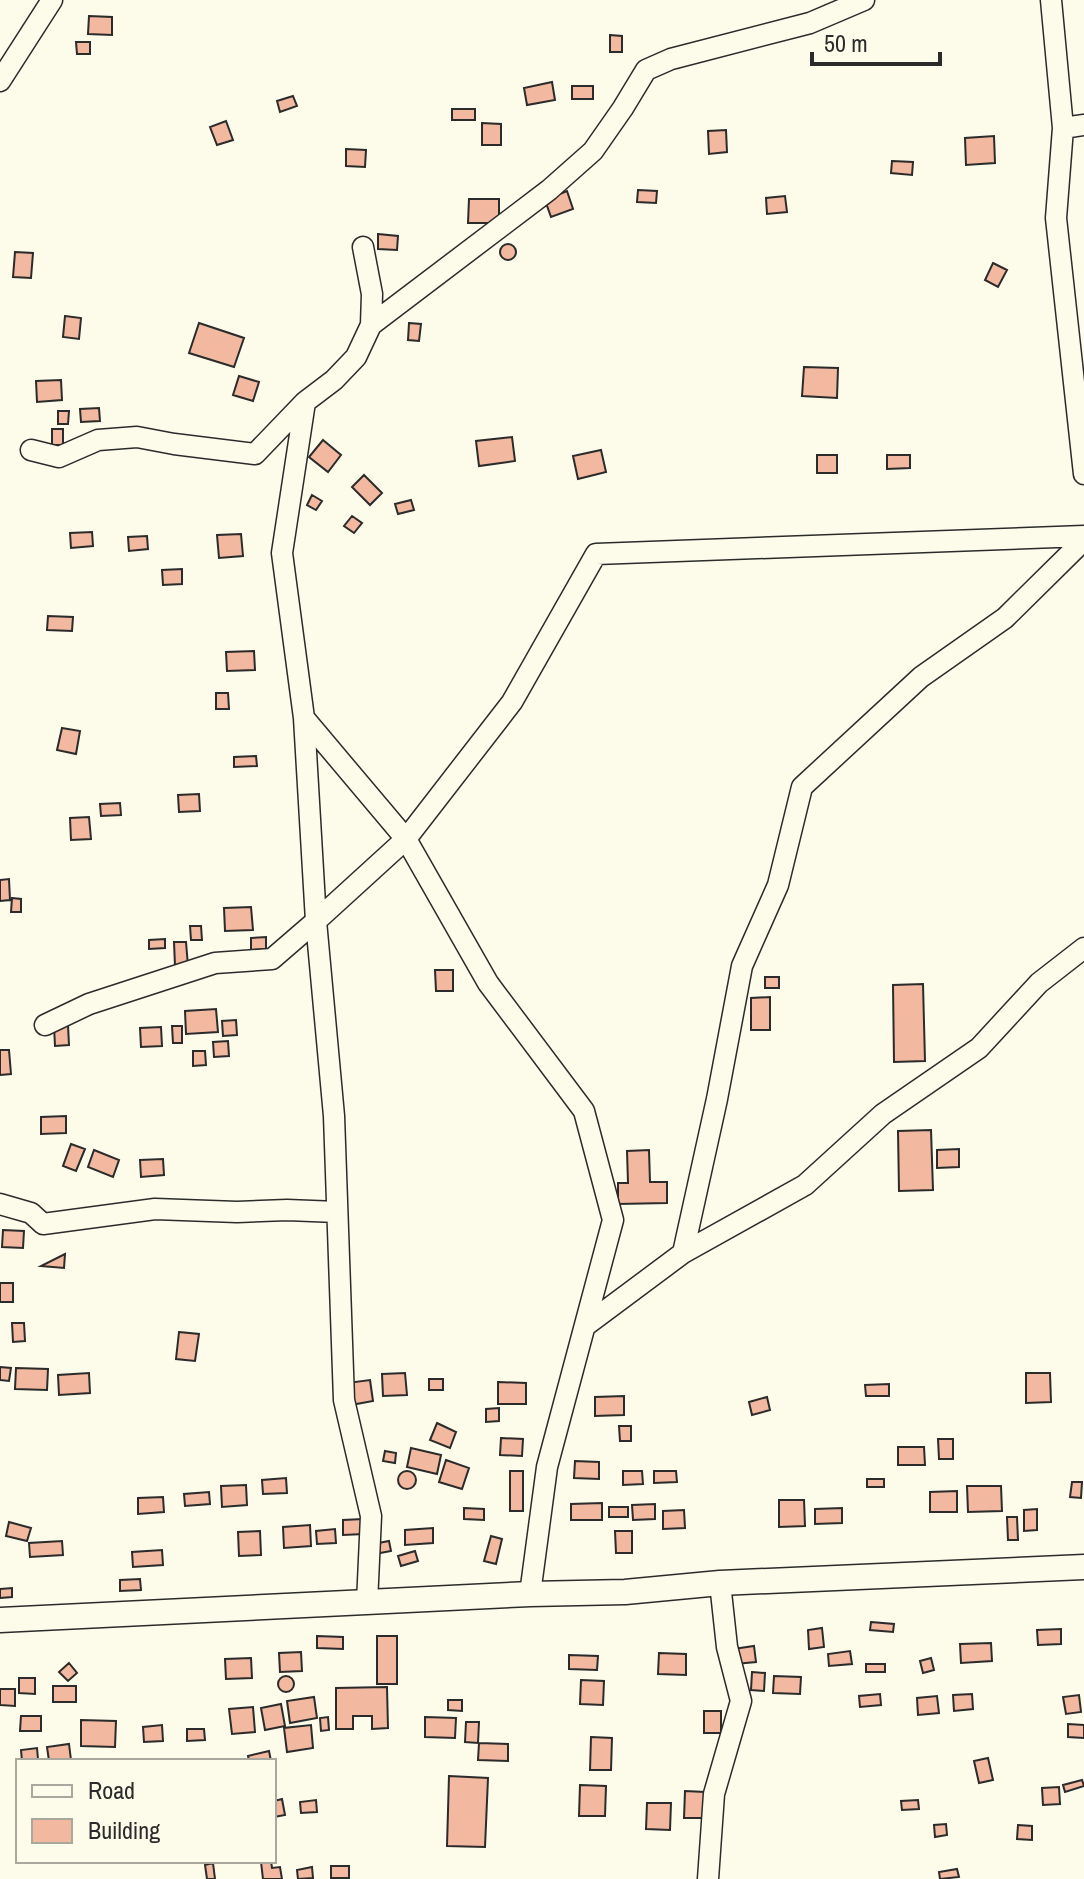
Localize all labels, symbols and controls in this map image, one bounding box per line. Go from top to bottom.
scale bar [812,16,940,66]
text: 50 m [824,27,868,59]
legend [16,1759,276,1863]
text: Road [88,1774,135,1806]
text: Building [88,1814,160,1846]

